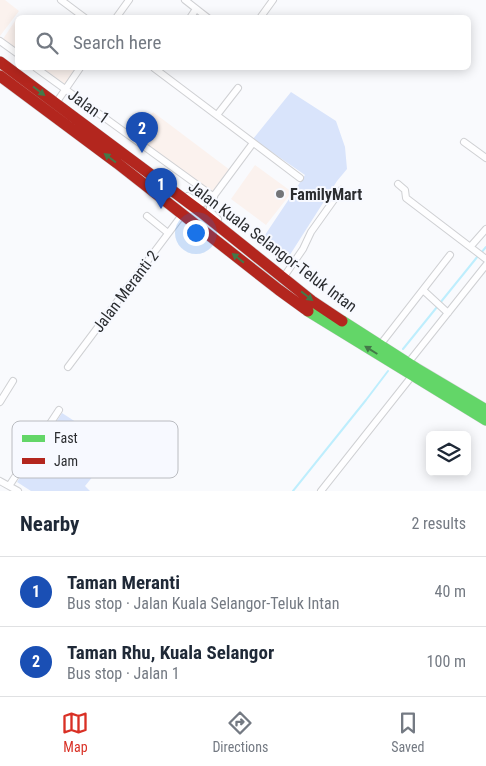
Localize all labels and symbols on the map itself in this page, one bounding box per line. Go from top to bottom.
street label: Jalan 1 [64,85,113,128]
one-way arrow [32,86,46,96]
pin: 2 [126,112,158,153]
one-way arrow [103,153,117,163]
pin: 1 [145,168,177,209]
street label: Jalan Kuala Selangor-Teluk Intan [185,177,361,316]
place label: FamilyMart [290,185,362,204]
marker: FamilyMart [274,188,286,200]
your location [183,220,209,246]
street label: Jalan Meranti 2 [88,246,162,336]
one-way arrow [232,252,245,263]
one-way arrow [300,291,313,302]
one-way arrow [364,346,378,355]
legend [12,421,178,478]
text: Fast [54,430,78,446]
text: Jam [54,453,78,469]

